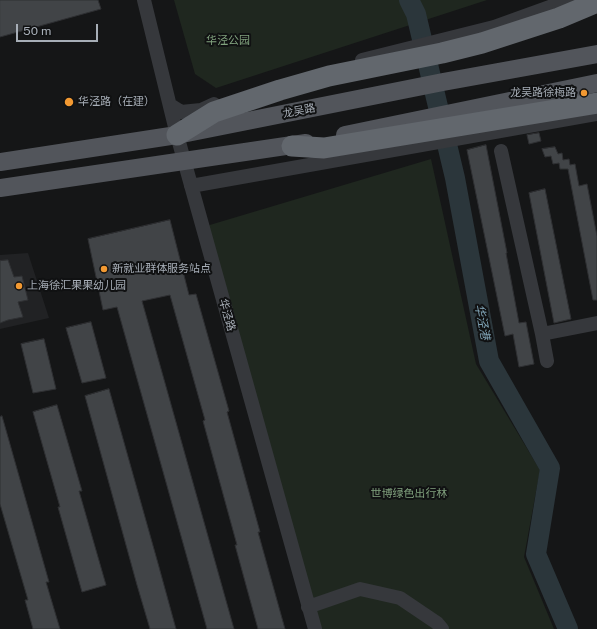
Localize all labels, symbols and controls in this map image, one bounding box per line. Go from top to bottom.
scale bar [18,16,100,42]
text: 50 m [23,24,51,38]
park label: 华泾公园 [206,34,250,48]
place label: 龙吴路徐梅路 [510,86,576,100]
marker: 龙吴路徐梅路 [579,88,589,98]
place label: 华泾路（在建） [78,95,155,109]
marker: 华泾路（在建） [63,96,75,108]
street label: 龙吴路 [282,101,316,121]
place label: 新就业群体服务站点 [112,262,211,276]
marker: 新就业群体服务站点 [99,264,109,274]
place label: 上海徐汇果果幼儿园 [27,279,126,293]
marker: 上海徐汇果果幼儿园 [14,281,24,291]
street label: 华泾路 [216,297,238,333]
water label: 华泾港 [471,303,493,341]
park label: 世博绿色出行林 [371,487,447,501]

